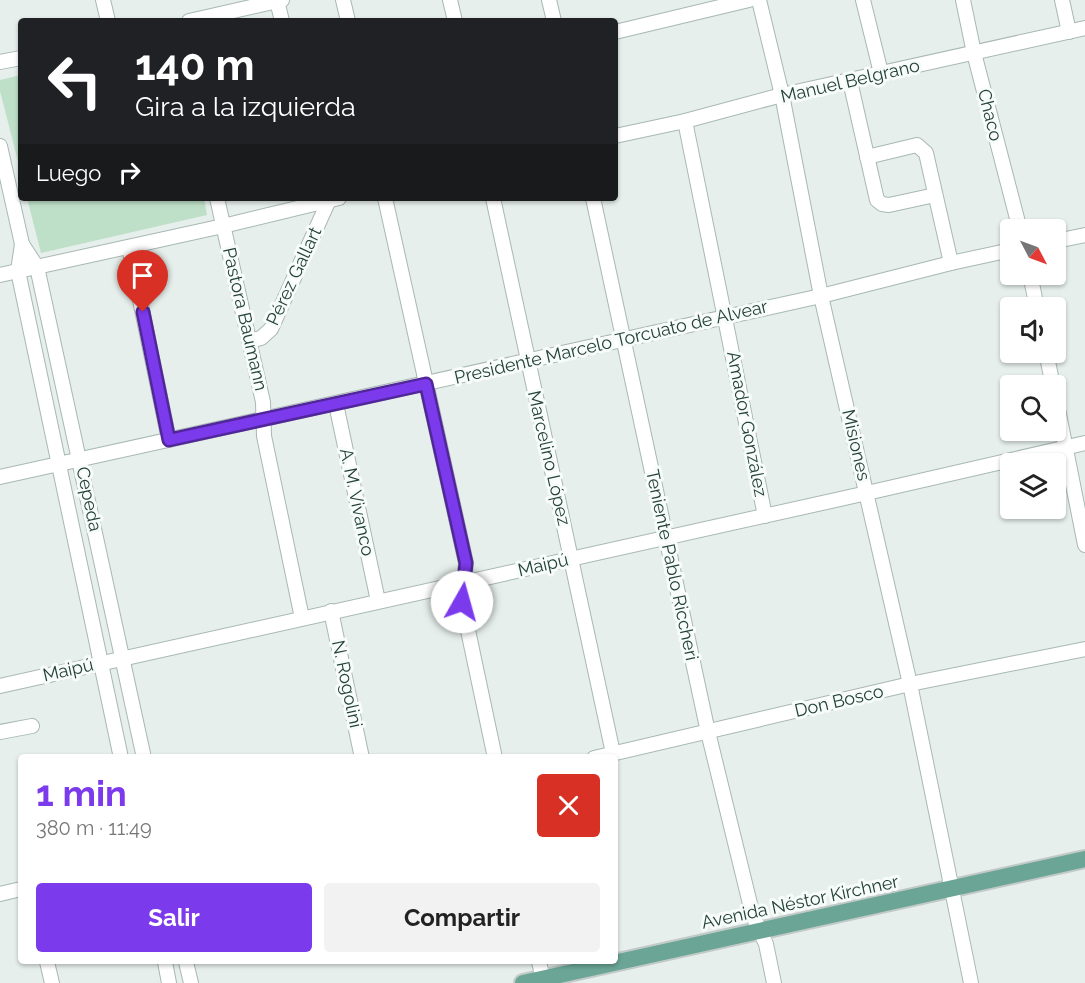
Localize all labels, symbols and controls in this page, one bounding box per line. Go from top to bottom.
text: 140 m [135,41,255,90]
icon: left [36,42,114,120]
street label: Manuel Belgrano [778,54,922,107]
street label: Chaco [974,87,1007,143]
text: Gira a la izquierda [135,91,356,122]
icon: right [113,156,146,189]
text: Luego [36,160,101,186]
north arrow [1000,219,1066,285]
map controls [1000,219,1066,519]
street label: Pérez Gallart [262,223,325,328]
street label: Pastora Baumann [219,245,272,393]
pin [117,250,168,312]
icon: arrive [126,259,159,292]
street label: Presidente Marcelo Torcuato de Alvear [452,295,770,388]
button: sound [1000,297,1066,363]
street label: Amador González [723,349,772,499]
button: search [1000,375,1066,441]
street label: Marcelino López [524,388,575,528]
street label: Misiones [838,407,875,483]
street label: A. M. Vivanco [336,446,379,558]
button: layers [1000,453,1066,519]
street label: Cepeda [72,465,107,533]
street label: Teniente Pablo Riccheri [642,467,703,662]
street label: Maipú [516,549,570,581]
position arrow [430,570,494,634]
street label: N. Rogolini [328,638,367,730]
street label: Maipú [41,654,95,686]
street label: Don Bosco [792,680,886,721]
text: 1 min [36,772,127,814]
button: close [537,774,600,837]
text: 380 m · 11:49 [36,816,152,840]
street label: Avenida Néstor Kirchner [700,870,901,933]
button: Salir [36,883,312,952]
button: Compartir [324,883,600,952]

